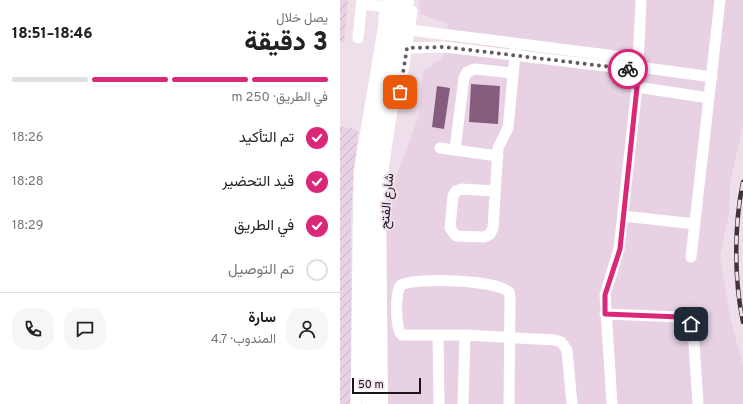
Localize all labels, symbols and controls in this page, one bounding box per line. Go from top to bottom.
text: يصل خلال [276,11,328,27]
text: 18:46–18:51 [12,25,93,44]
text: 3 دقيقة [244,27,328,60]
courier [608,49,648,89]
icon: bike [617,58,639,80]
pin [383,75,417,109]
icon: bag [389,81,411,103]
text: في الطريق · 250 m [231,90,328,106]
icon: check [306,127,328,149]
text: تم التأكيد [239,129,294,148]
text: 18:26 [12,130,43,146]
icon: check [306,171,328,193]
text: قيد التحضير [222,173,294,192]
street label: شارع الفتح [378,173,398,230]
text: 18:28 [12,174,44,190]
icon: check [306,215,328,237]
text: في الطريق [234,217,294,236]
text: 18:29 [12,218,43,234]
text: تم التوصيل [228,261,294,280]
pin [674,307,708,341]
button: phone [12,308,54,350]
button: chat [64,308,106,350]
button: person [286,308,328,350]
text: سارة [248,309,276,328]
icon: home [680,313,702,335]
text: المندوب · 4.7 [211,332,276,348]
scale bar [352,376,421,395]
text: 50 m [358,378,384,392]

